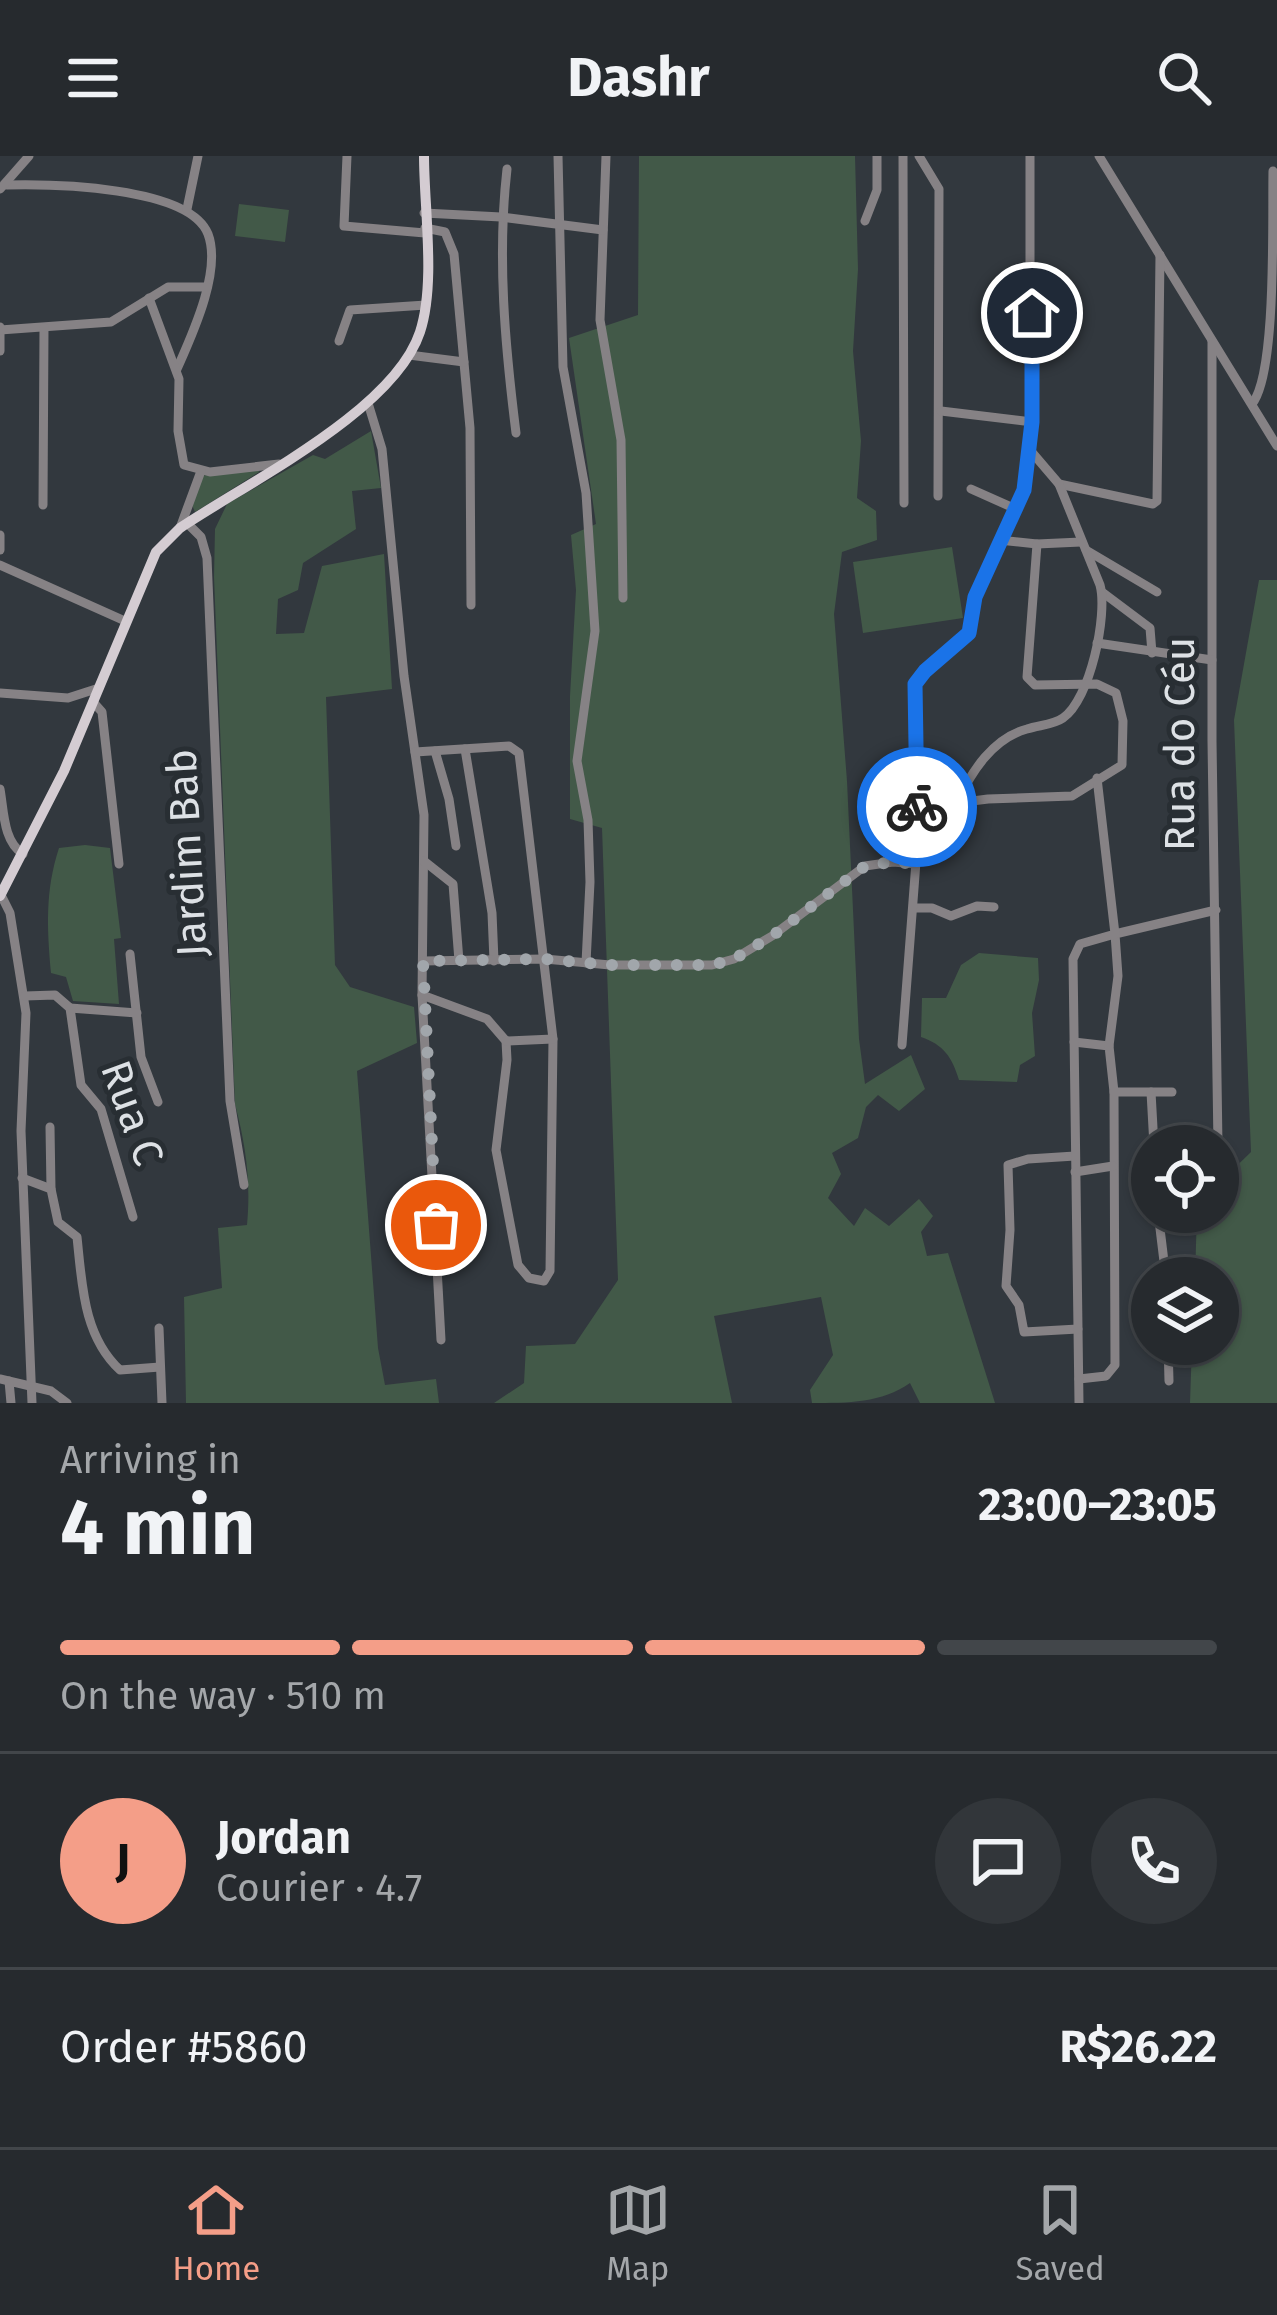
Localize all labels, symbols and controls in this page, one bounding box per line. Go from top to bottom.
icon: menu [60,45,126,111]
icon: search [1151,45,1217,111]
text: Dashr [567,46,710,110]
pin [981,262,1083,364]
icon: home [999,280,1065,346]
street label: Rua do Céu [1155,637,1205,851]
courier [857,747,977,867]
street label: Jardim Bab [157,748,217,958]
icon: bike [884,774,950,840]
street label: Rua C [90,1054,174,1172]
map controls [1131,1125,1239,1365]
button: locate [1131,1125,1239,1233]
pin [385,1174,487,1276]
icon: bag [403,1192,469,1258]
button: layers [1131,1257,1239,1365]
text: Arriving in [60,1437,241,1483]
text: 23:00–23:05 [978,1478,1217,1532]
text: 4 min [60,1481,255,1575]
text: On the way · 510 m [60,1673,386,1719]
button: chat [935,1798,1061,1924]
button: phone [1091,1798,1217,1924]
text: Jordan [216,1811,351,1865]
text: J [116,1834,130,1888]
text: Courier · 4.7 [216,1865,422,1911]
text: Order #5860 [60,2020,308,2074]
text: R$26.22 [1059,2020,1217,2074]
tab: Home [172,2177,260,2289]
tab: Map [605,2177,671,2289]
tab: Saved [1015,2177,1105,2289]

